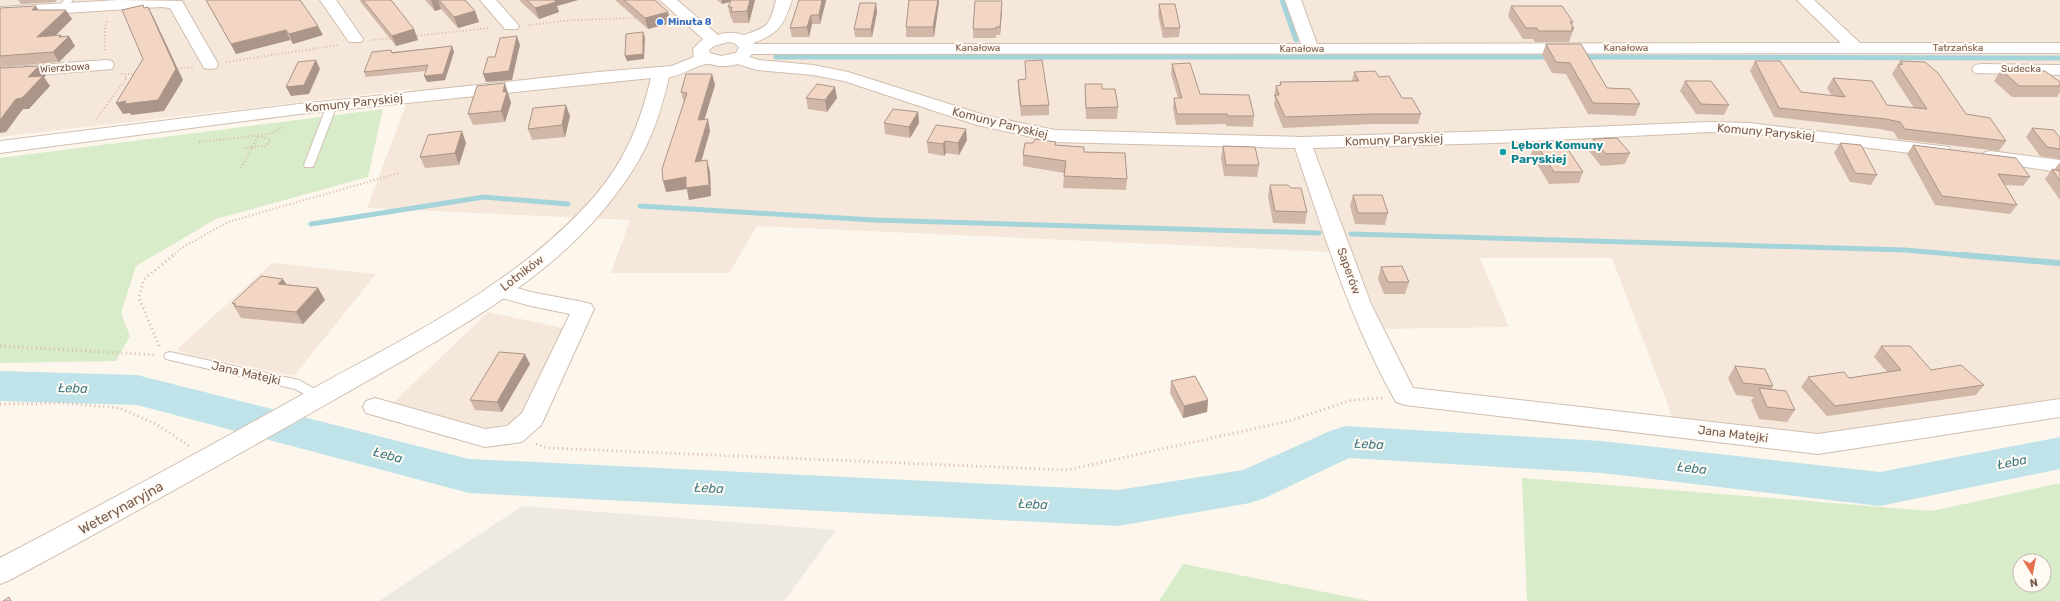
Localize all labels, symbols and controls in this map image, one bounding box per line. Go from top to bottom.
place label: Minuta 8 [668,16,712,28]
marker: Minuta 8 [655,17,665,27]
street label: Kanałowa [956,42,1000,54]
street label: Kanałowa [1604,42,1648,54]
street label: Tatrzańska [1933,42,1983,54]
street label: Kanałowa [1280,43,1324,55]
street label: Wierzbowa [40,60,90,76]
street label: Sudecka [2001,63,2041,75]
street label: Komuny Paryskiej [304,91,404,115]
street label: Komuny Paryskiej [951,104,1049,142]
street label: Komuny Paryskiej [1716,121,1816,143]
street label: Komuny Paryskiej [1345,131,1443,149]
place label: Lębork Komuny Paryskiej [1511,138,1603,166]
marker: Lębork Komuny Paryskiej [1498,147,1508,157]
street label: Saperów [1334,246,1364,297]
street label: Lotników [498,252,547,294]
street label: Jana Matejki [210,358,282,388]
water label: Łeba [58,380,89,396]
street label: Jana Matejki [1697,423,1769,445]
water label: Łeba [1354,436,1385,452]
water label: Łeba [372,444,405,466]
water label: Łeba [1996,452,2028,472]
water label: Łeba [1676,459,1708,477]
street label: Weterynaryjna [76,478,166,538]
water label: Łeba [694,480,725,496]
water label: Łeba [1018,496,1049,512]
north arrow [2012,553,2052,593]
text: N [2029,575,2039,589]

